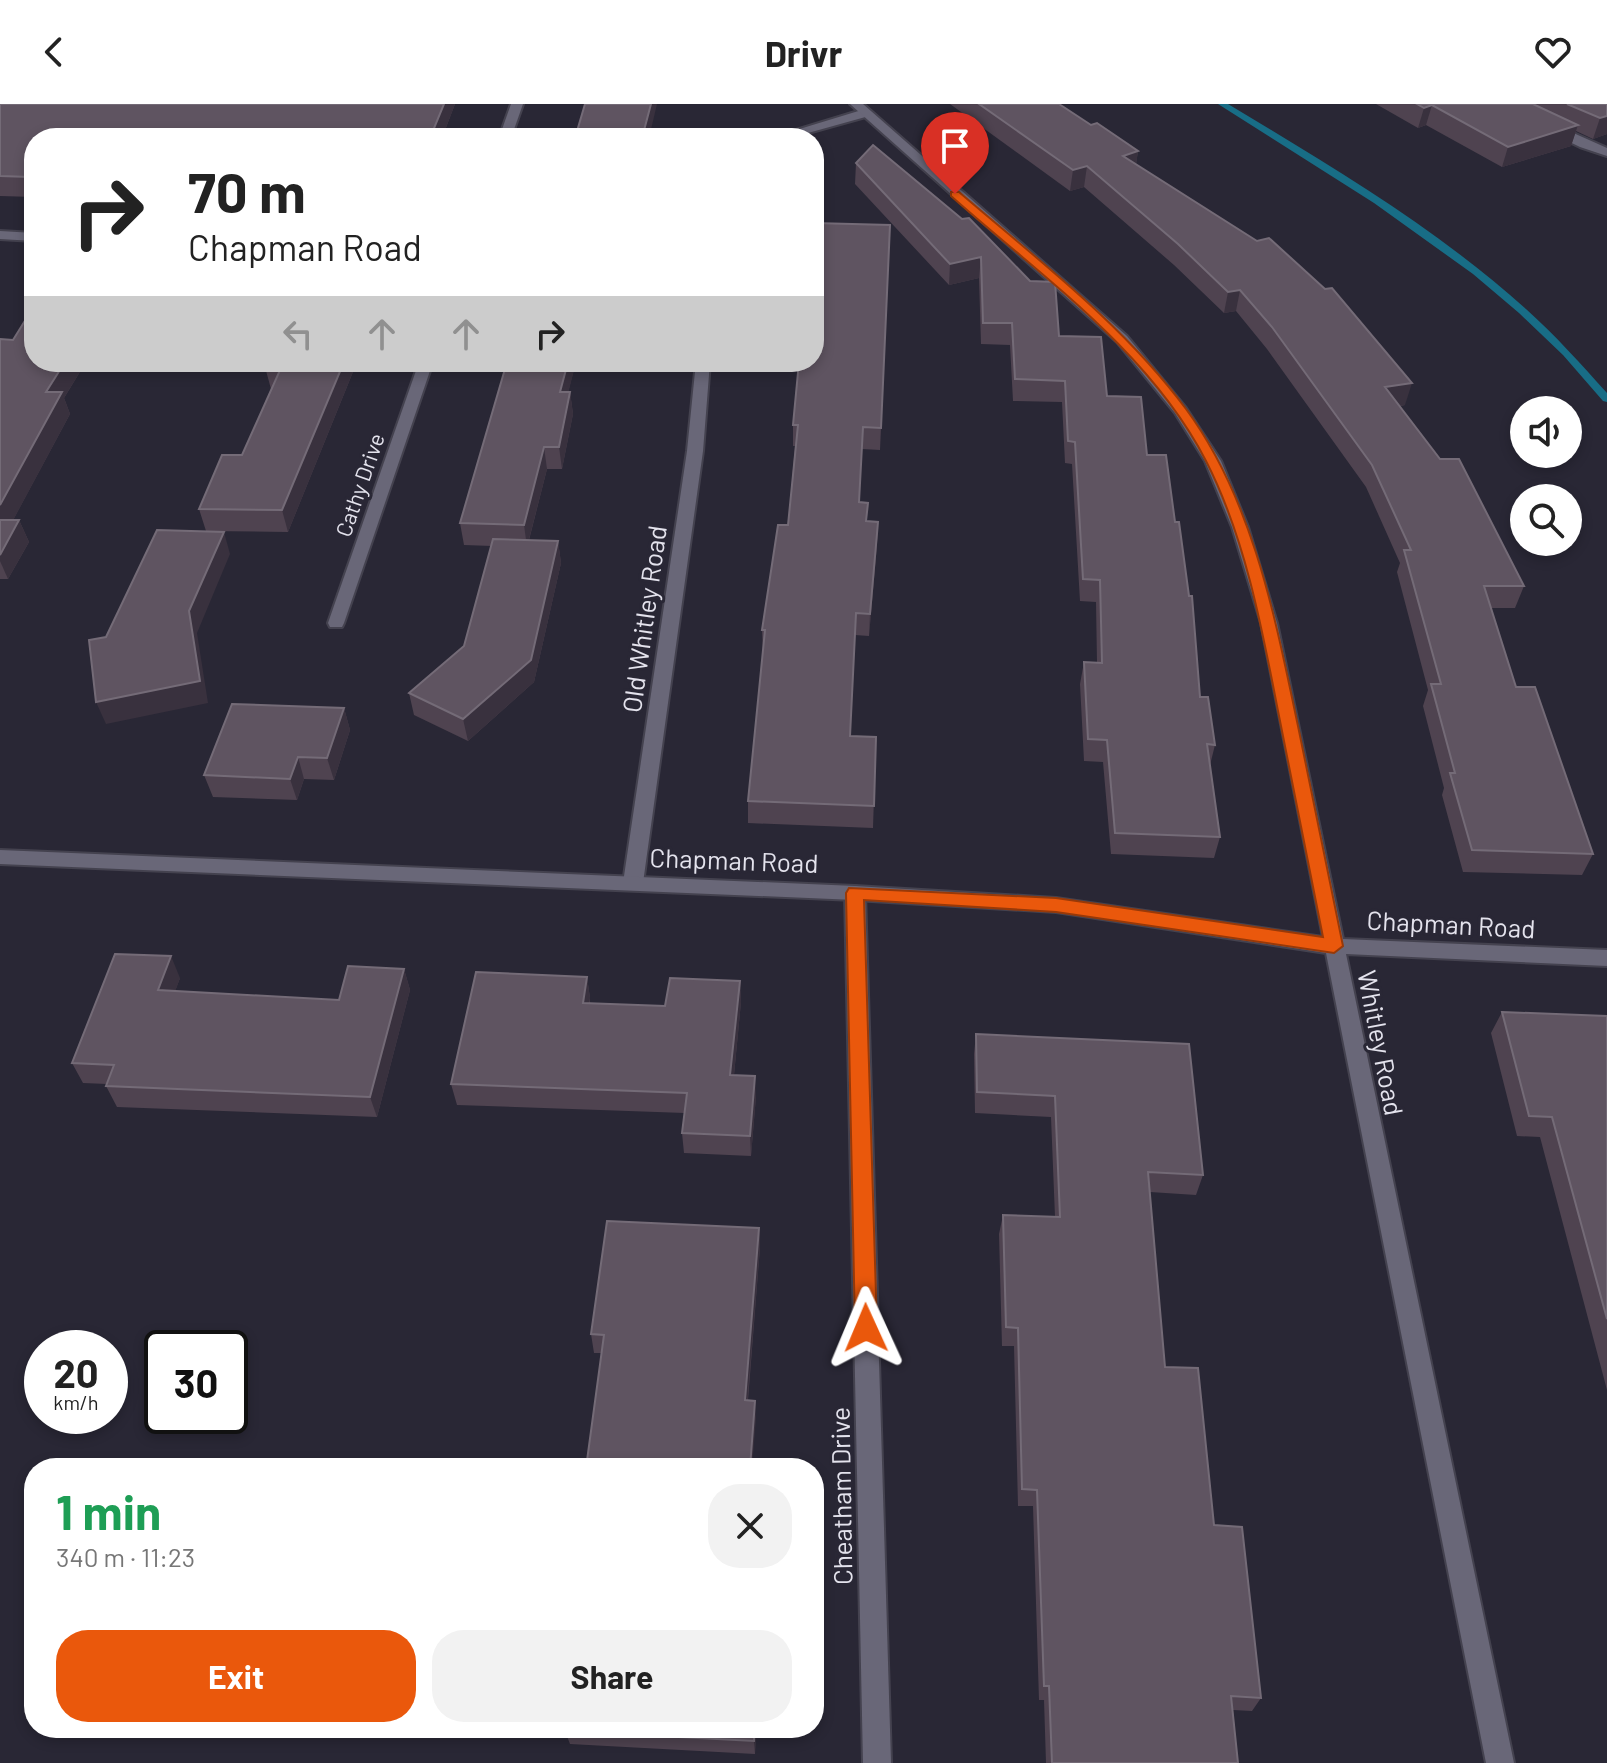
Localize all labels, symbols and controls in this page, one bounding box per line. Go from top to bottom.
icon: back [32,30,76,74]
icon: heart [1531,30,1575,74]
text: Drivr [765,31,842,74]
pin [921,112,989,194]
icon: arrive [933,124,977,168]
text: 70 m [188,157,306,224]
icon: right [56,160,160,264]
text: Chapman Road [188,225,422,268]
icon: left [276,312,320,356]
icon: ahead [360,312,404,356]
icon: ahead [444,312,488,356]
icon: right [528,312,572,356]
map controls [1510,396,1582,556]
button: sound [1510,396,1582,468]
street label: Cathy Drive [329,430,389,540]
button: search [1510,484,1582,556]
street label: Old Whitley Road [615,523,672,714]
street label: Chapman Road [649,841,819,878]
street label: Chapman Road [1366,904,1536,943]
street label: Whitley Road [1352,968,1411,1118]
position arrow [824,1286,908,1370]
speed limit sign: 30 [144,1330,248,1434]
text: 20 [53,1348,99,1396]
text: km/h [53,1390,99,1414]
street label: Cheatham Drive [823,1407,858,1585]
text: 1 min [56,1482,161,1540]
button: close [708,1484,792,1568]
text: 340 m · 11:23 [56,1541,195,1572]
button: Exit [56,1630,416,1722]
button: Share [432,1630,792,1722]

